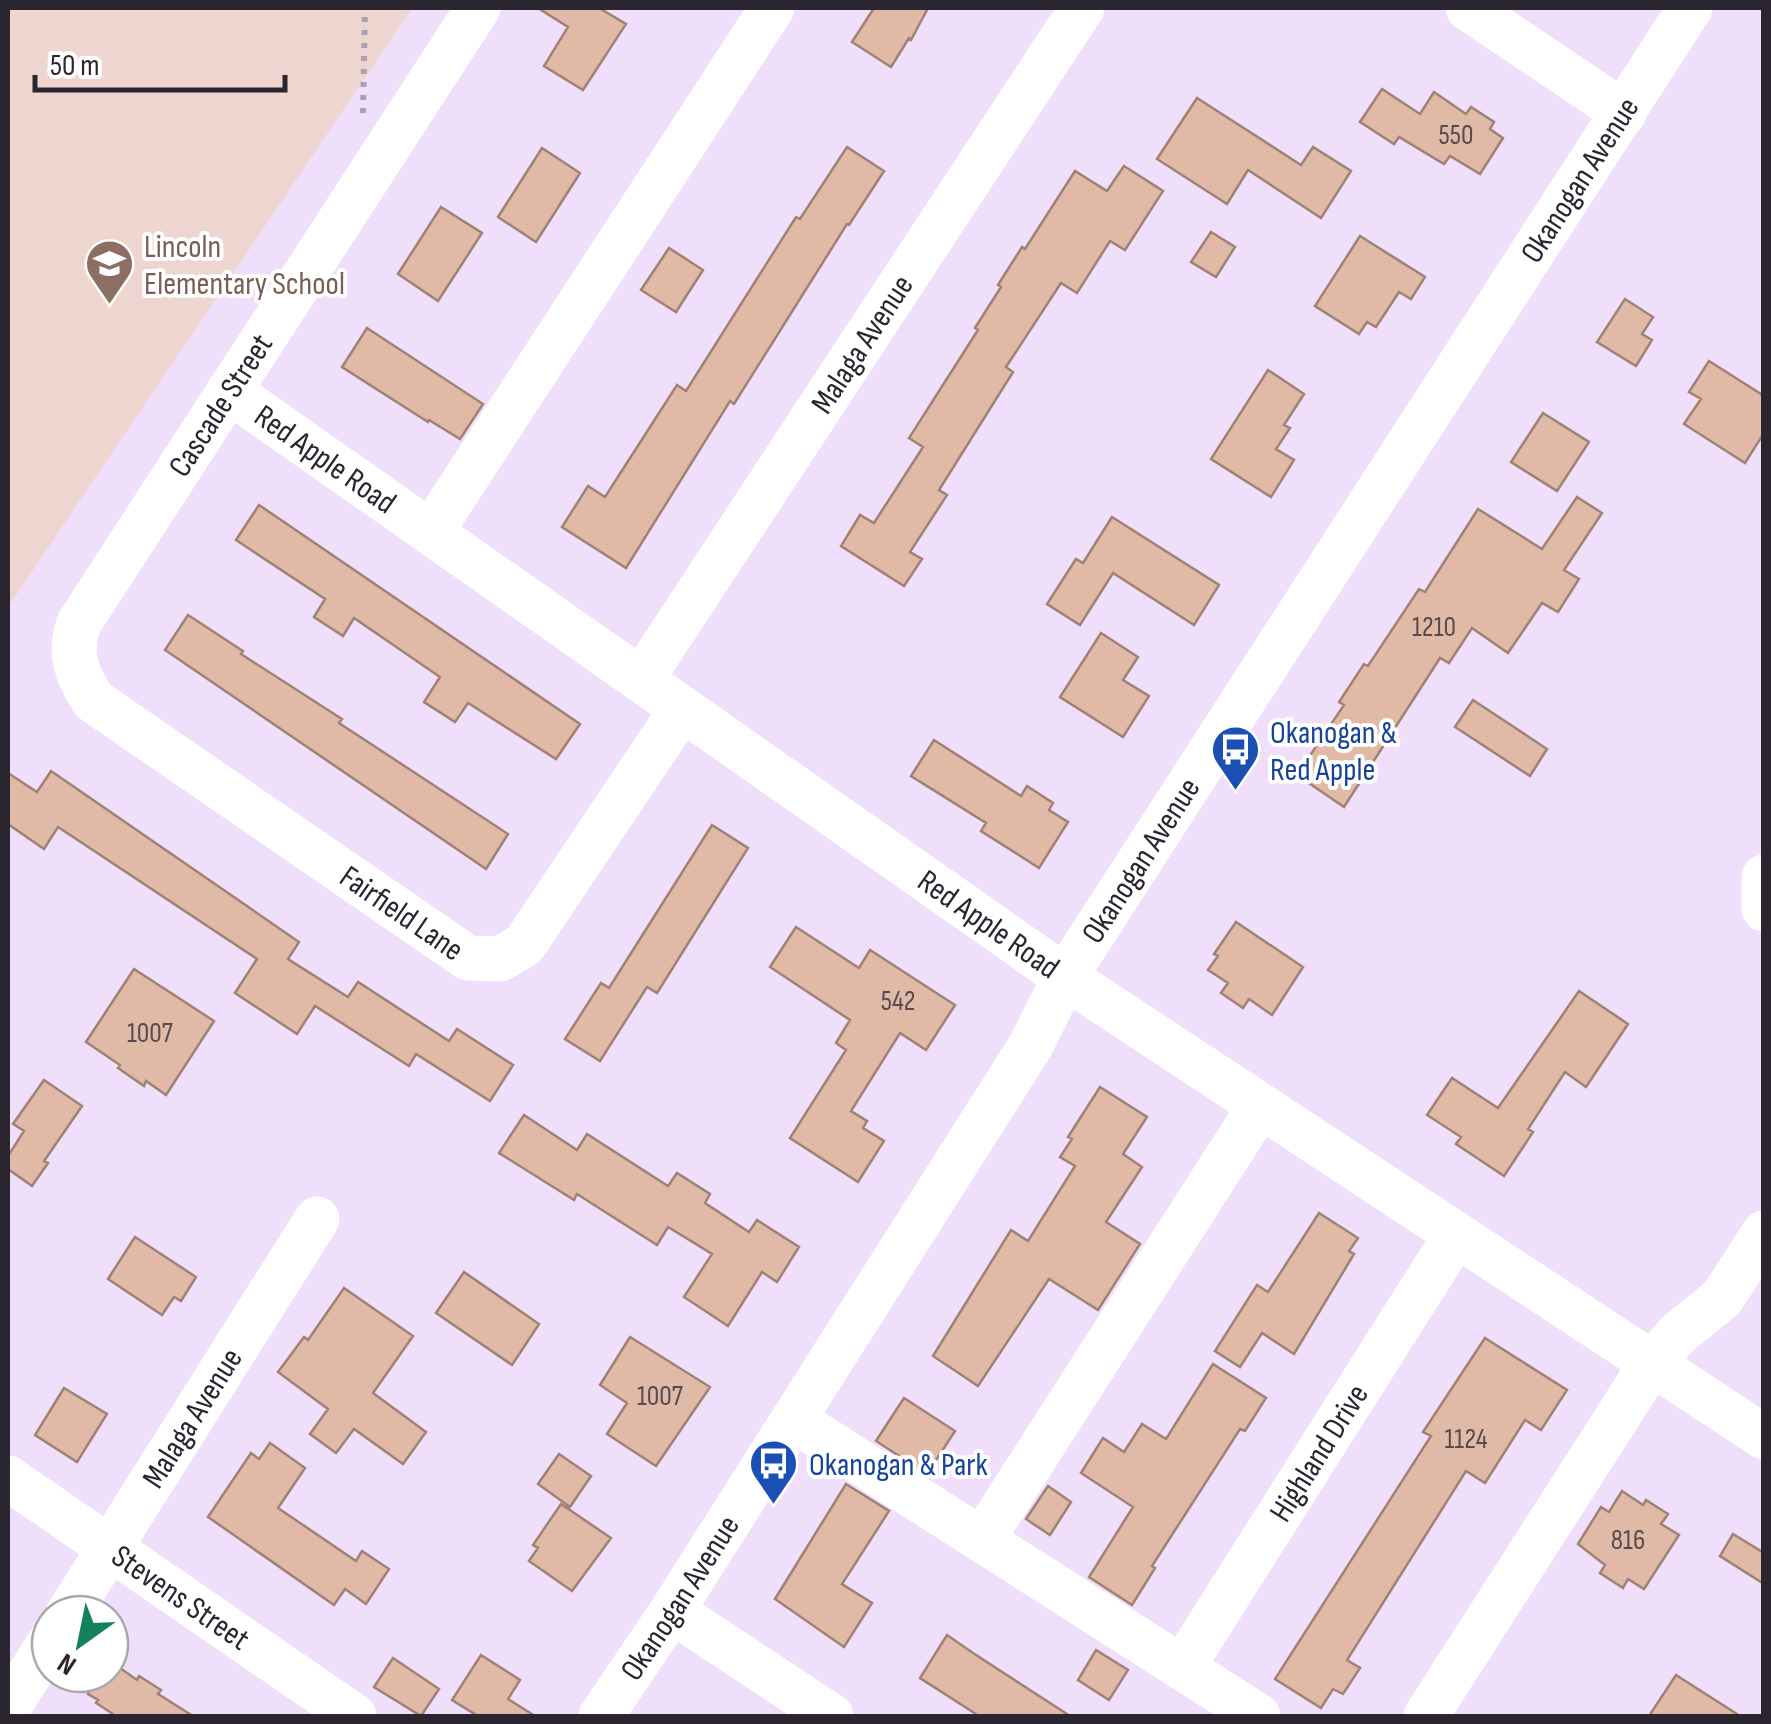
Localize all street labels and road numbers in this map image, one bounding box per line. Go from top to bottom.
street label: Okanogan Avenue [1513,90,1648,270]
street label: Malaga Avenue [803,268,922,421]
street label: Cascade Street [161,327,282,485]
street label: Red Apple Road [247,397,403,523]
street label: Okanogan Avenue [1074,771,1209,951]
street label: Fairfield Lane [332,858,471,970]
street label: Red Apple Road [910,862,1066,988]
street label: Malaga Avenue [134,1341,252,1496]
street label: Highland Drive [1262,1377,1378,1529]
street label: Okanogan Avenue [613,1509,749,1688]
street label: Stevens Street [104,1537,257,1659]

